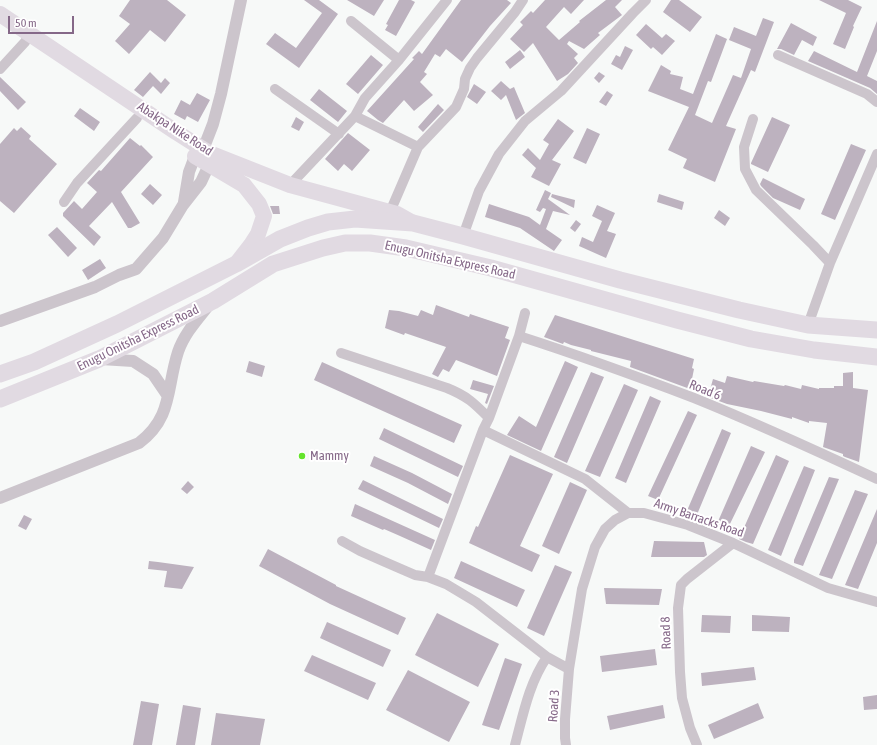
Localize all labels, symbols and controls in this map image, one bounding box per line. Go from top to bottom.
scale bar [10,8,76,34]
text: 50 m [15,16,37,30]
street label: Abakpa Nike Road [134,99,216,159]
street label: Enugu Onitsha Express Road [383,237,517,283]
street label: Enugu Onitsha Express Road [75,302,201,374]
street label: Road 6 [687,377,723,403]
place label: Mammy [310,448,349,464]
marker: Mammy [297,451,307,461]
street label: Army Barracks Road [652,495,746,541]
street label: Road 8 [658,616,674,650]
street label: Road 3 [545,689,563,723]

